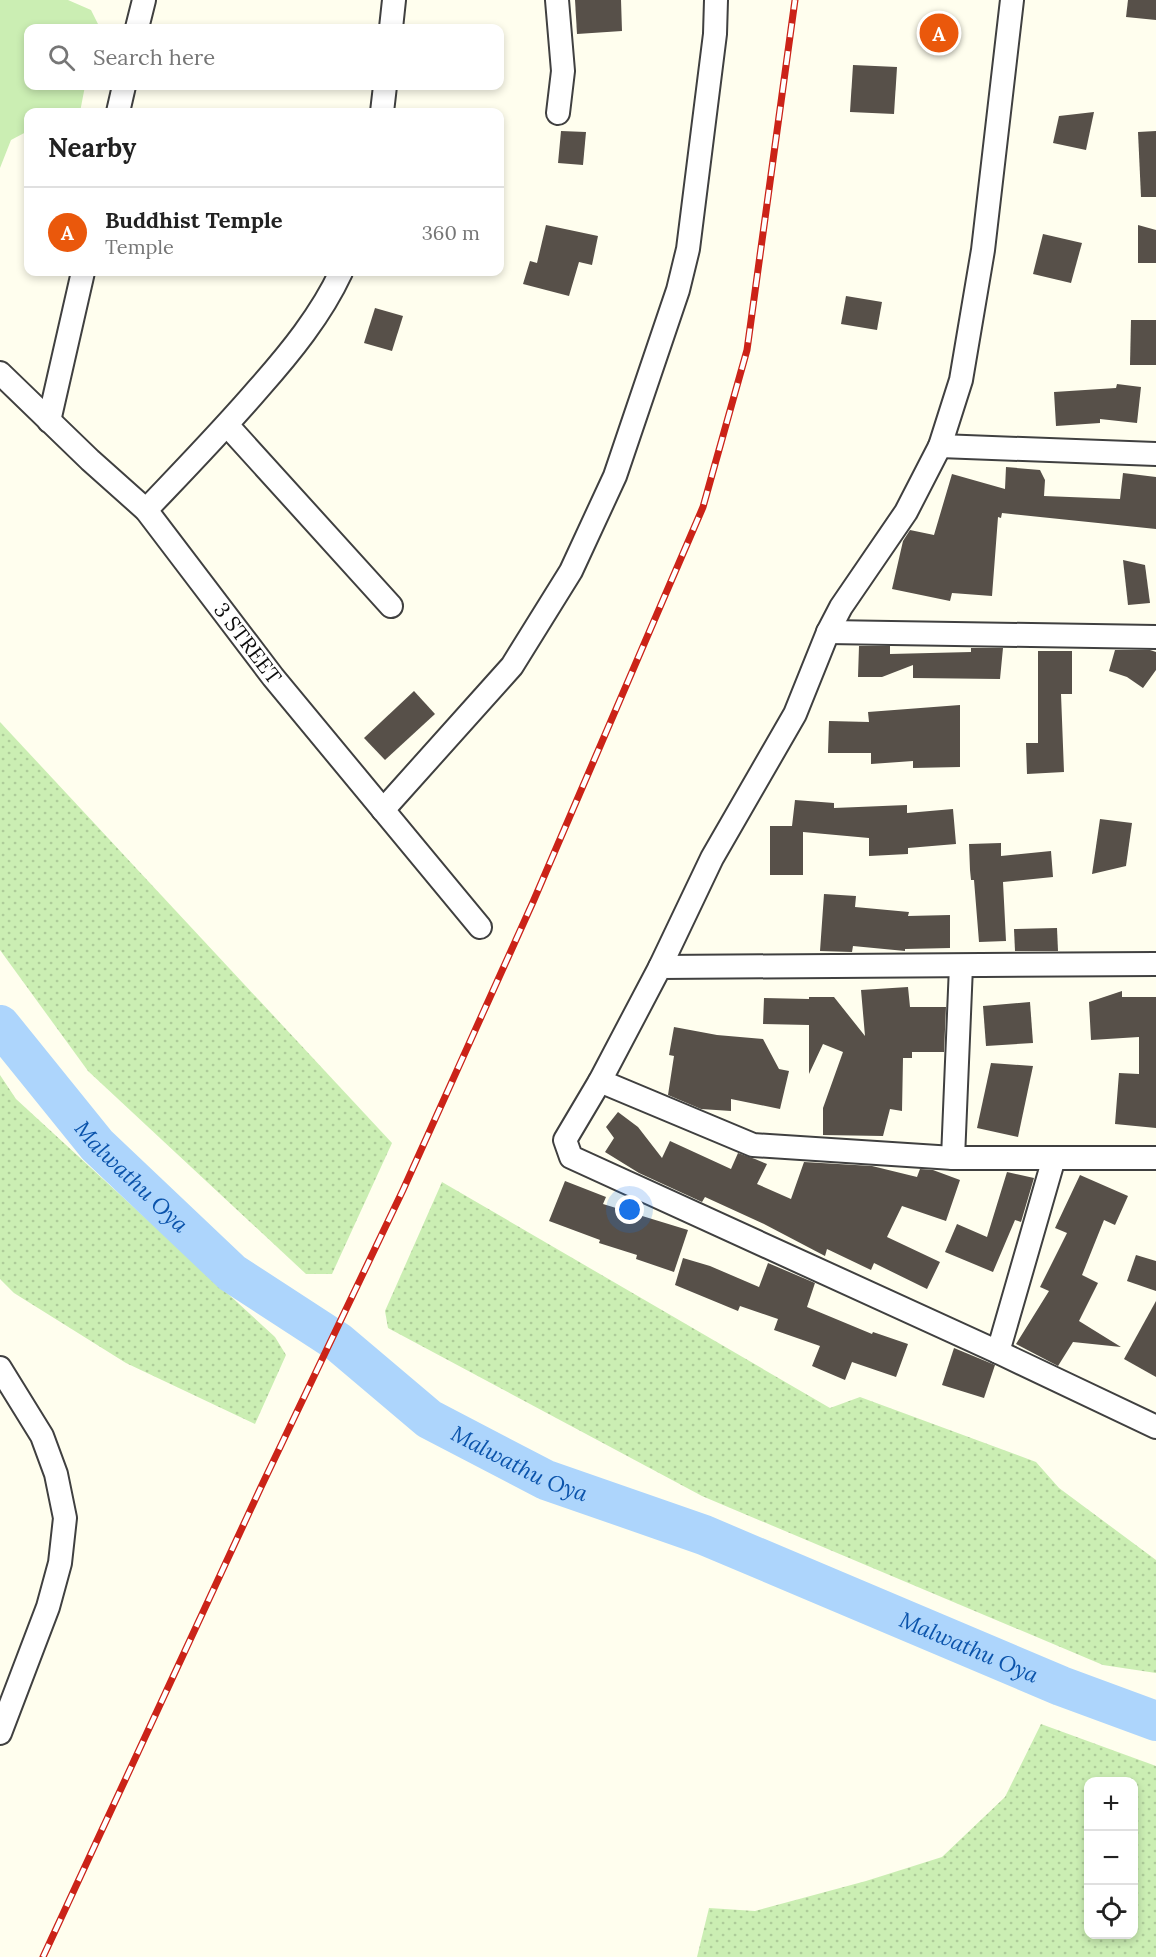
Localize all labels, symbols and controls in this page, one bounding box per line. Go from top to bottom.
pin: A [920,10,958,56]
search box [24,24,504,90]
icon: search [45,41,78,74]
text: Search here [93,43,215,71]
text: Nearby [48,131,136,164]
text: Buddhist Temple [105,206,283,234]
text: A [61,220,74,245]
text: 360 m [422,220,480,245]
text: Temple [105,234,174,259]
street label: 3 STREET [208,597,288,689]
water label: Malwathu Oya [69,1115,195,1239]
your location [615,1195,644,1224]
water label: Malwathu Oya [446,1419,592,1508]
water label: Malwathu Oya [895,1605,1044,1689]
map controls [1084,1777,1138,1939]
button: + [1084,1777,1138,1831]
button: − [1084,1831,1138,1885]
button: locate [1084,1885,1138,1939]

